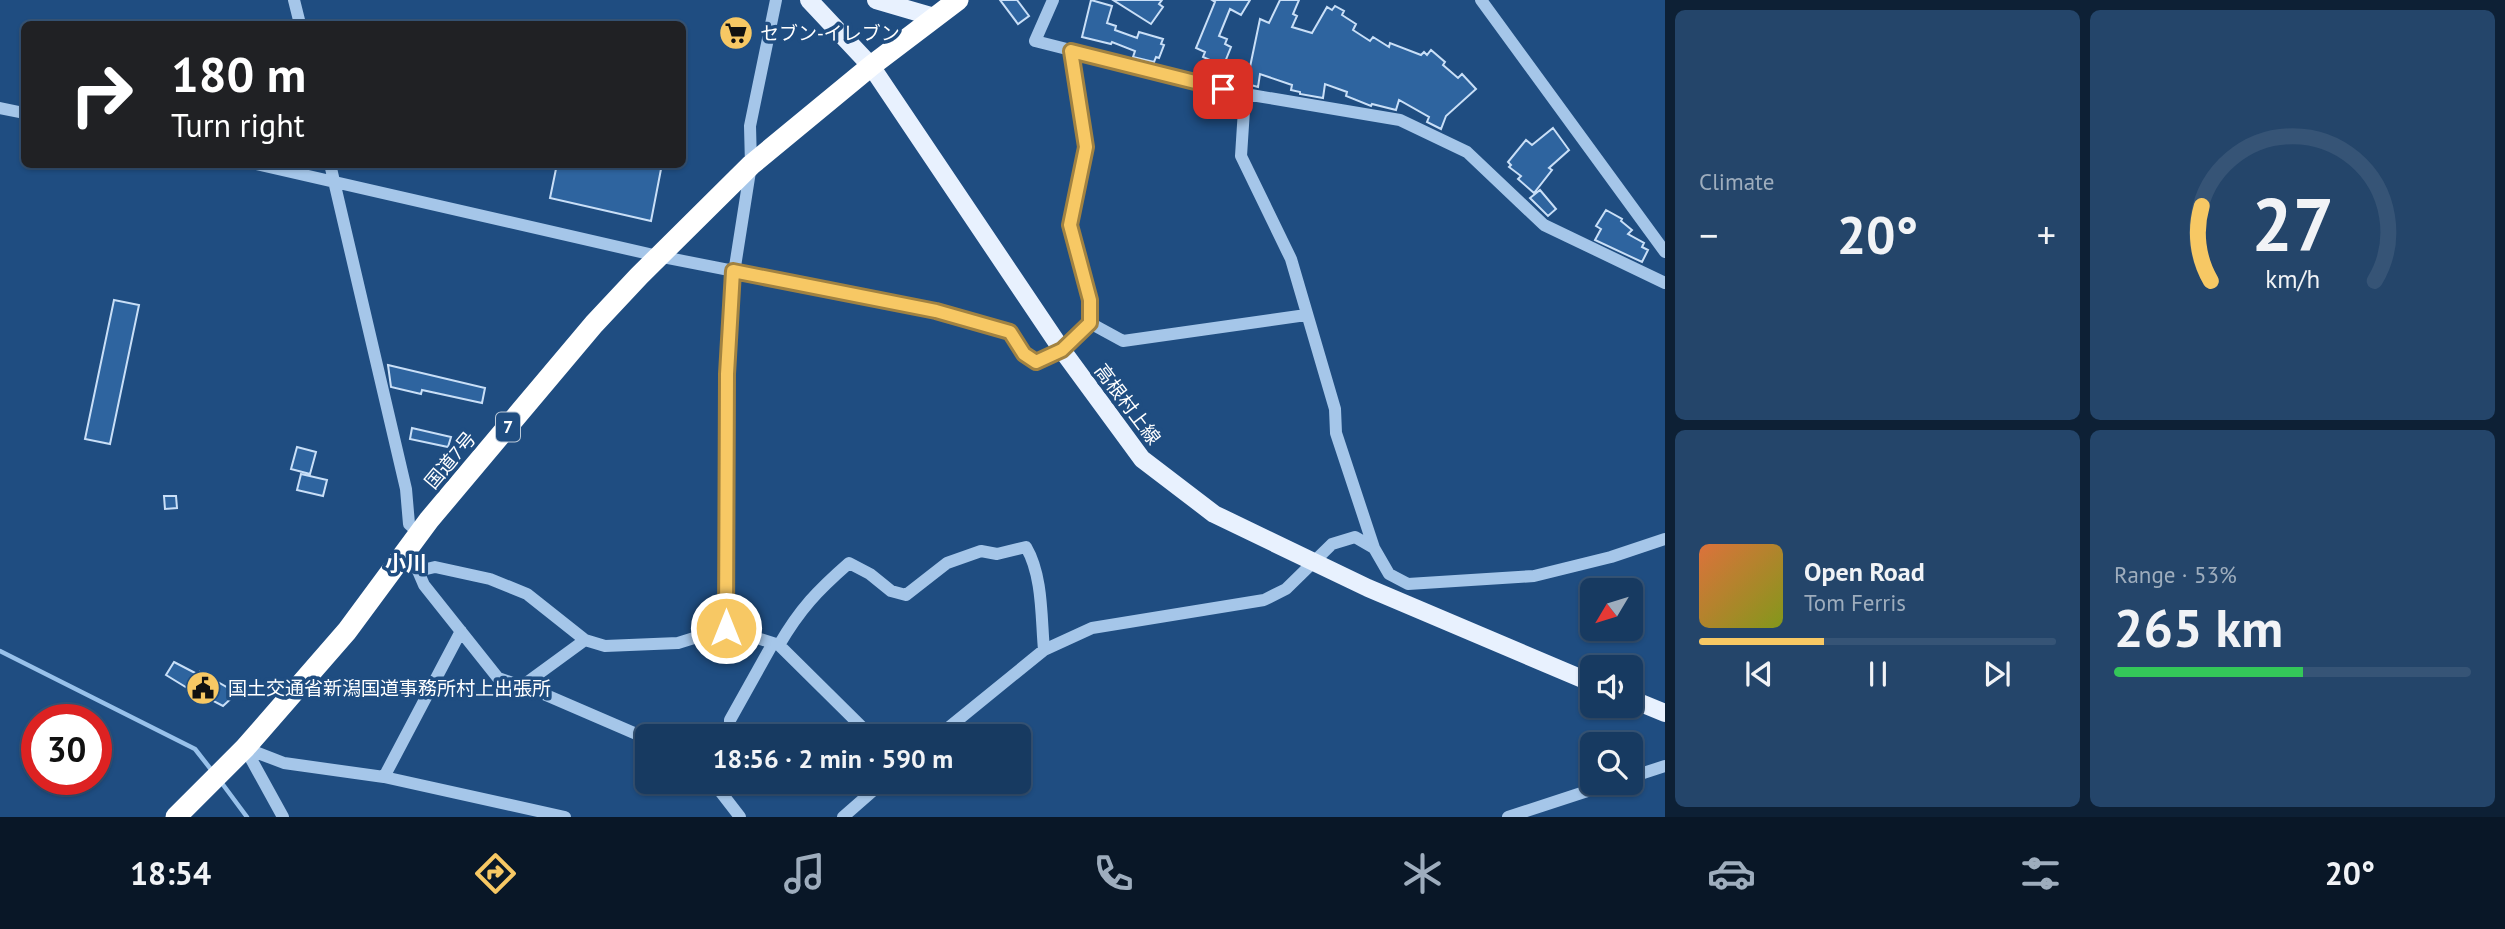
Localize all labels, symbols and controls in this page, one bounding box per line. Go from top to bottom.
supermarket icon: セブン-イレブン [717,14,755,52]
place label: セブン-イレブン [760,21,900,45]
text: 180 m [171,42,306,106]
icon: right [56,49,147,140]
pin [1193,59,1253,119]
icon: arrive [1204,70,1242,108]
text: Turn right [171,104,305,146]
text: Climate [1699,167,1774,196]
text: 27 [2251,177,2334,271]
text: 20° [1837,201,1918,268]
text: − [1699,210,1718,259]
text: + [2037,210,2056,259]
text: km/h [2265,263,2320,295]
street label: 高根村上線 [1090,359,1166,449]
road number: 7 [496,412,520,442]
street label: 国道7号 [419,426,481,494]
district label: 小川 [385,550,427,577]
text: Open Road [1804,555,1925,588]
text: Range · 53% [2114,560,2237,589]
north arrow [1580,578,1643,640]
map controls [1580,578,1643,795]
text: Tom Ferris [1804,588,1906,617]
position arrow [689,591,763,665]
text: 265 km [2114,594,2283,661]
button: sound [1580,655,1643,718]
icon: previous [1740,655,1778,693]
icon: pause [1859,655,1897,693]
icon: next [1978,655,2016,693]
public building icon: 国土交通省新潟国道事務所村上出張所 [184,669,222,707]
place label: 国土交通省新潟国道事務所村上出張所 [228,676,551,700]
speed limit sign: 30 [21,704,112,795]
button: search [1580,732,1643,795]
text: 18:56 · 2 min · 590 m [713,742,953,775]
icon: directions [471,849,520,898]
icon: music [780,849,829,898]
icon: phone [1089,849,1138,898]
icon: climate [1398,849,1447,898]
icon: car [1707,849,1756,898]
icon: filters [2016,849,2065,898]
text: 18:54 [130,852,211,894]
text: 20° [2325,852,2375,894]

